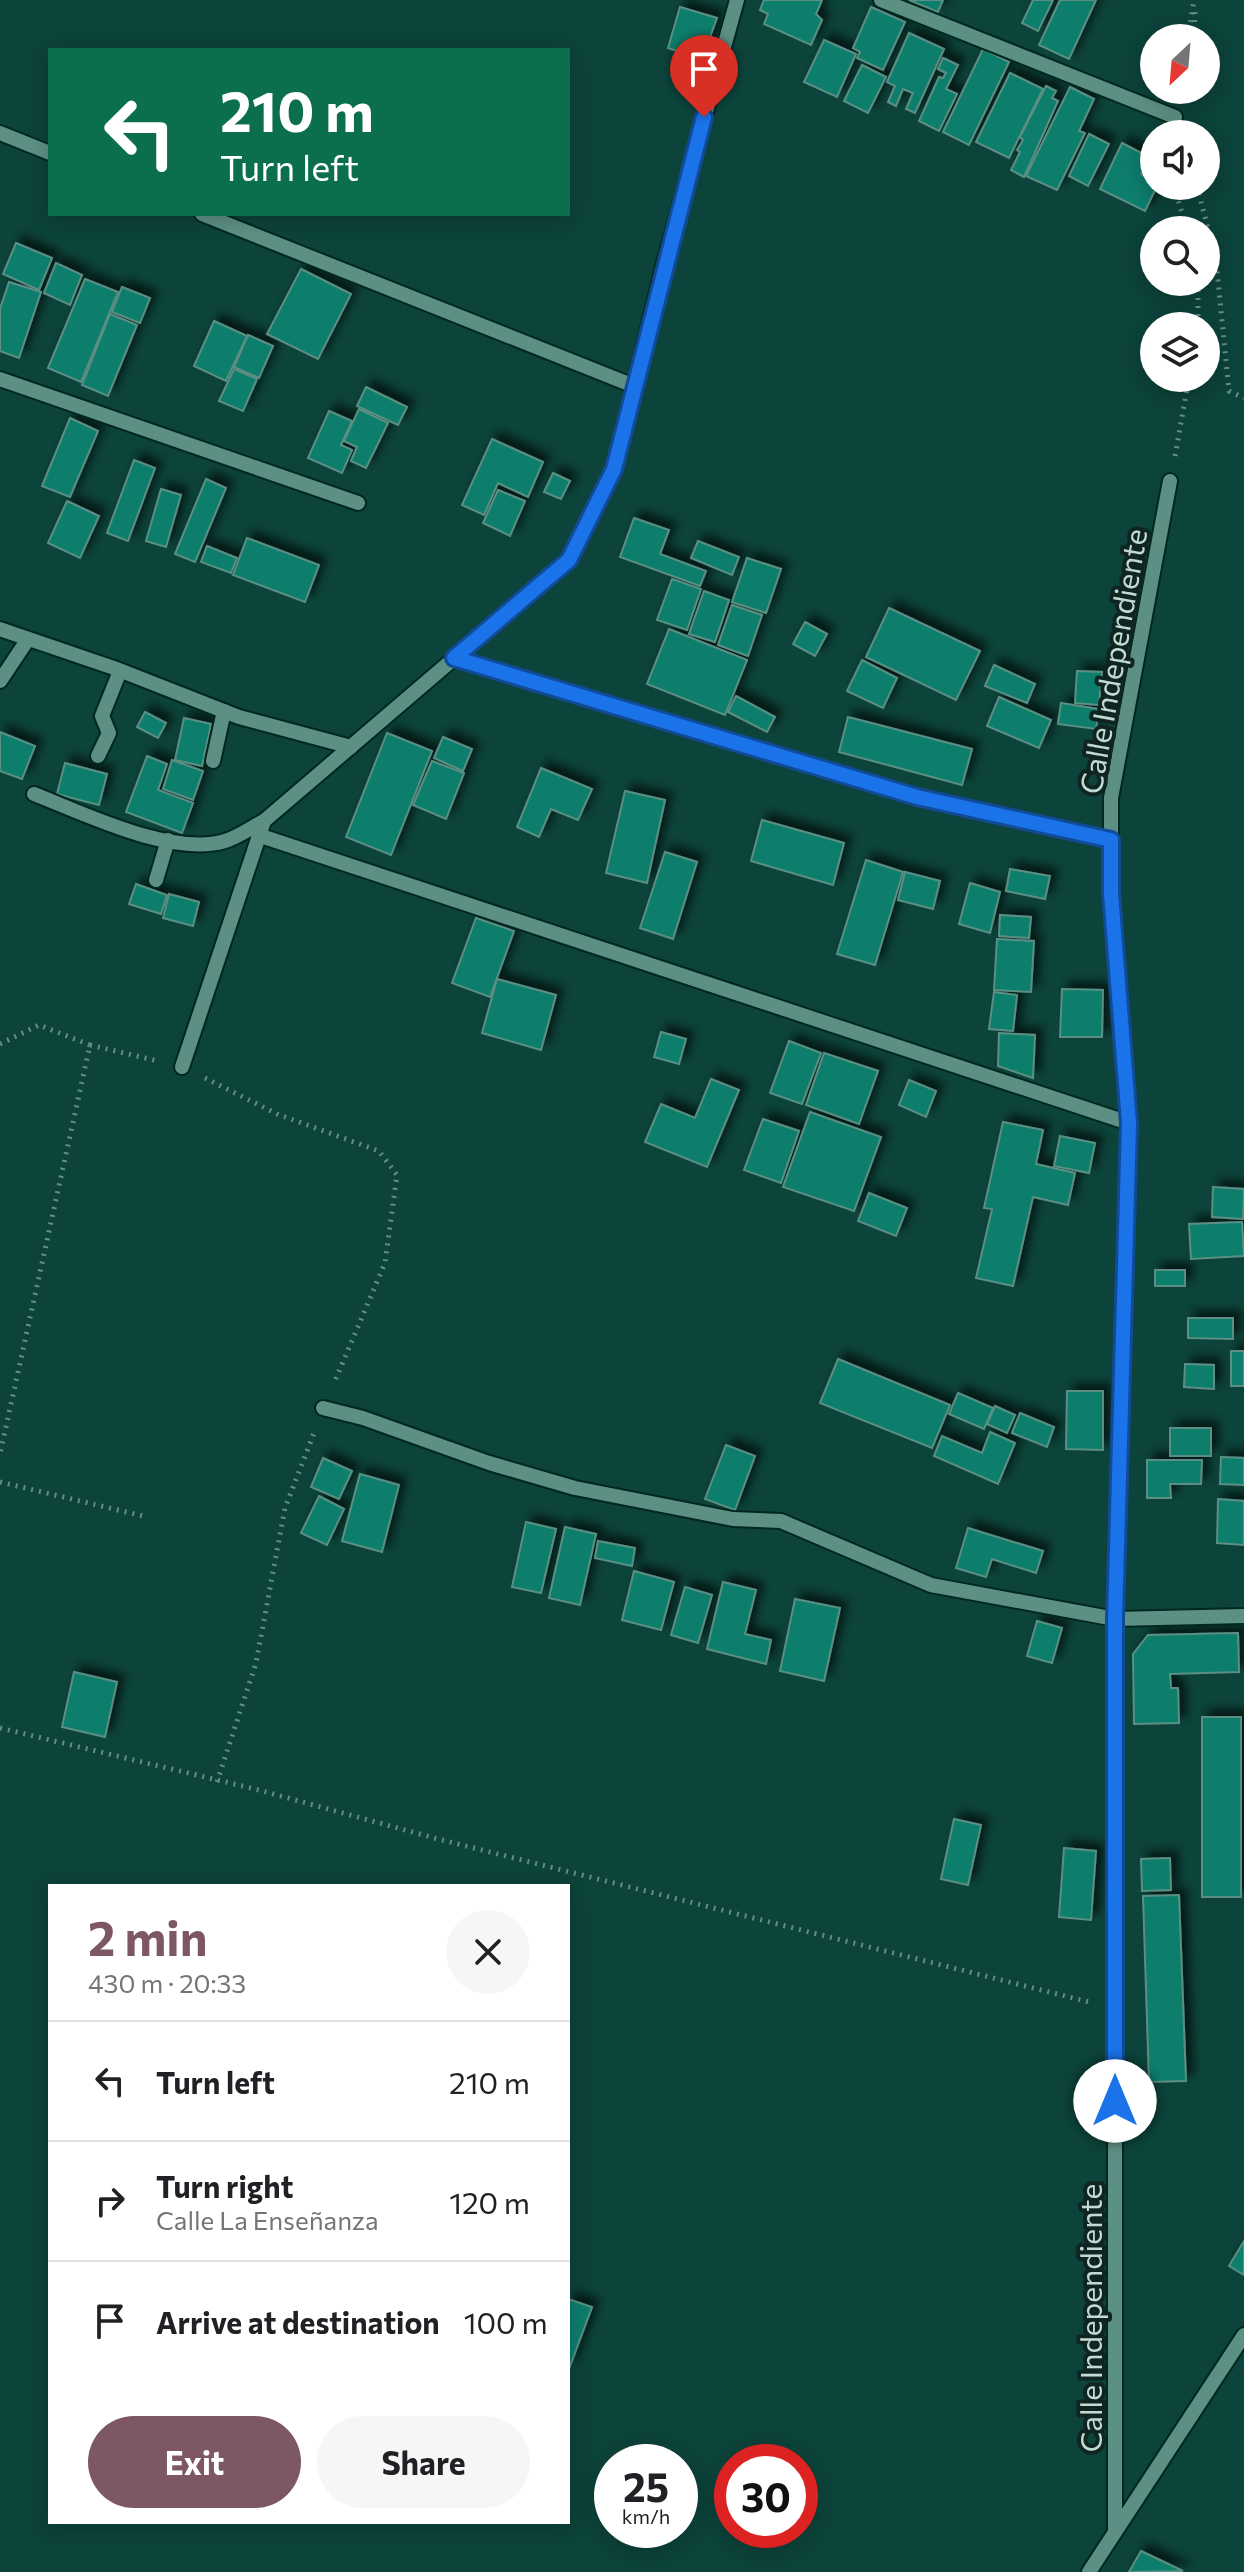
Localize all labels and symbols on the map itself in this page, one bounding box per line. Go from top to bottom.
north arrow [1140,24,1220,104]
pin [670,35,738,117]
street label: Calle Independiente [1070,526,1154,796]
position arrow [1073,2059,1157,2143]
street label: Calle Independiente [1071,2184,1108,2452]
speed limit sign: 30 [714,2444,818,2548]

